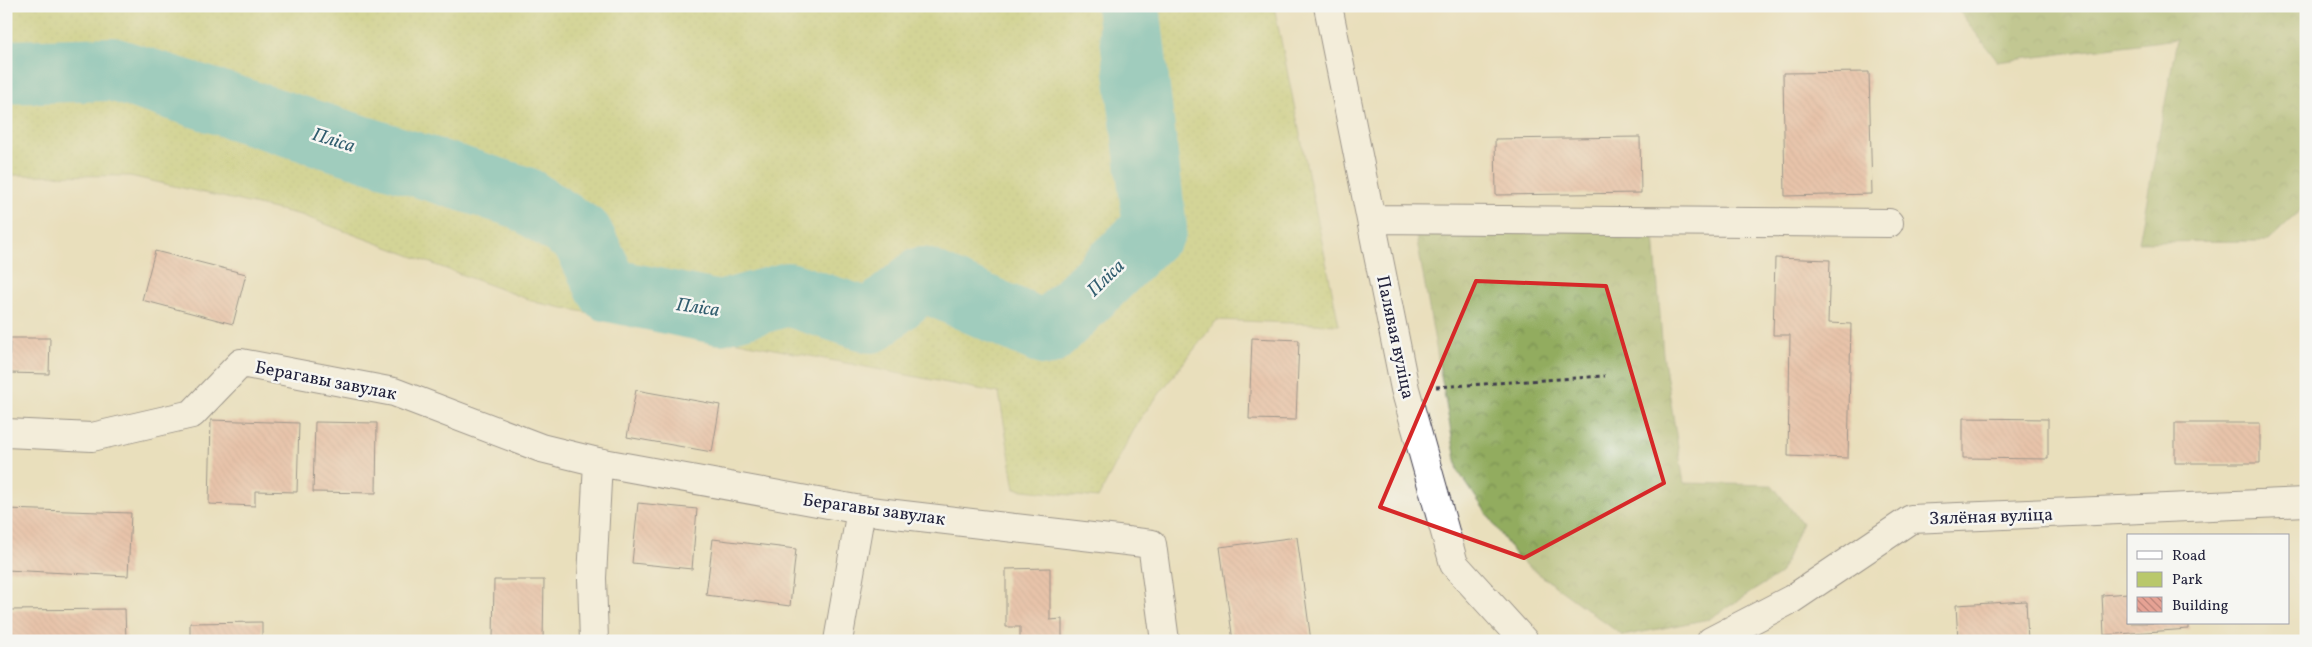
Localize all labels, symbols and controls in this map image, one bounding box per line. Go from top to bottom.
water label: Пліса [309,122,358,160]
water label: Пліса [1082,254,1131,303]
street label: Палявая вуліца [1369,273,1420,401]
water label: Пліса [674,292,721,324]
street label: Берагавы завулак [253,355,399,408]
street label: Берагавы завулак [801,488,947,533]
street label: Зялёная вуліца [1929,503,2053,532]
legend [2127,534,2290,624]
text: Road [2172,546,2206,567]
text: Park [2172,570,2203,591]
text: Building [2172,596,2229,617]

